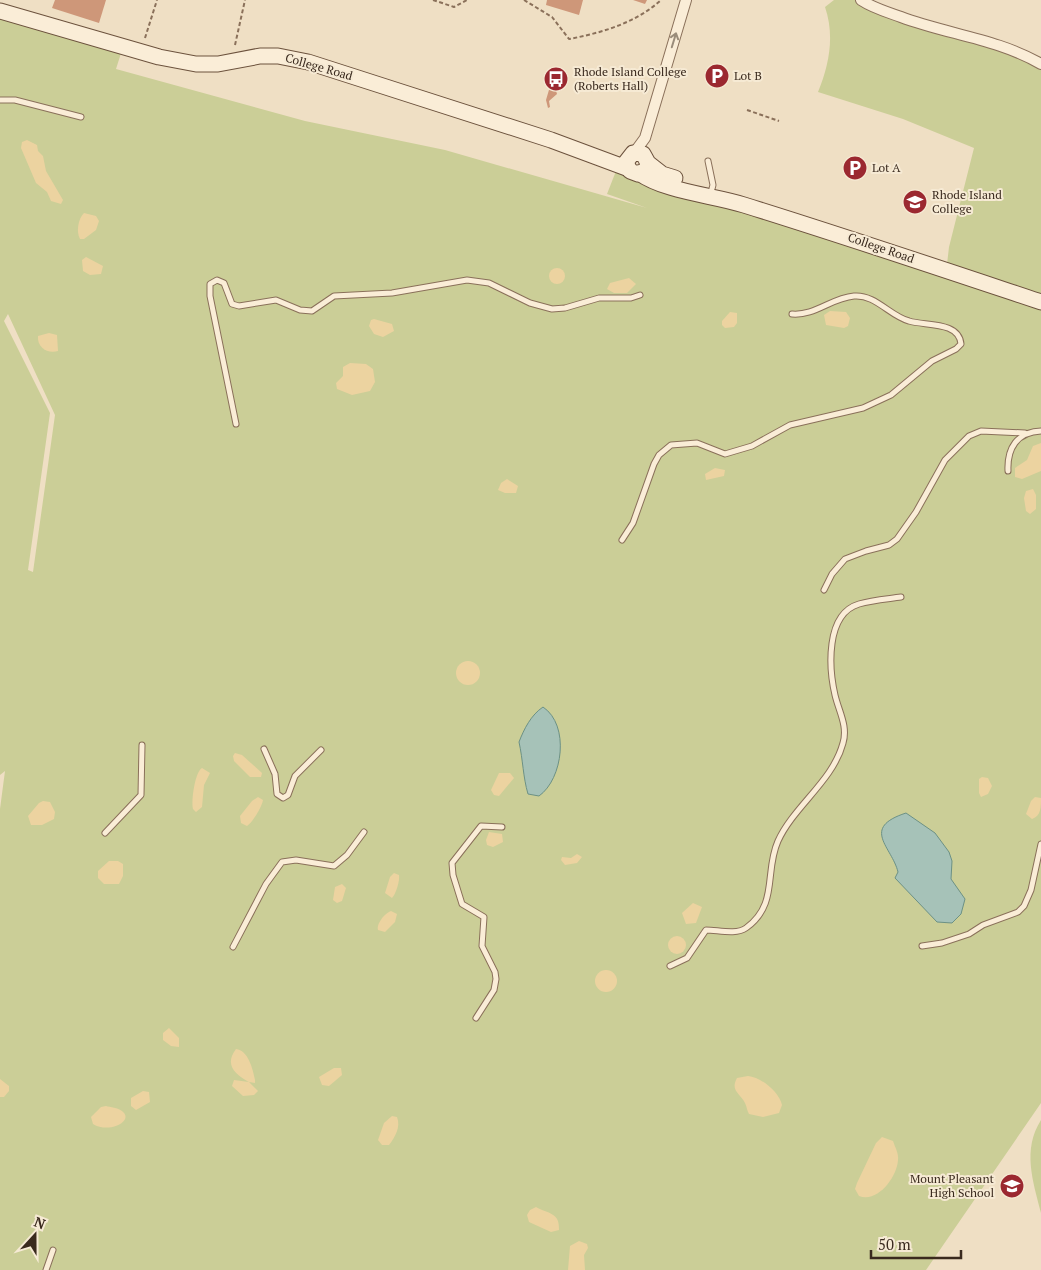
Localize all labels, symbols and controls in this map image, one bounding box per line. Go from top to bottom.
one-way arrow [670,33,680,49]
street label: College Road [284,50,355,83]
parking icon: Lot B [704,63,730,89]
place label: Rhode Island College (Roberts Hall) [574,64,686,93]
bus stop icon: Rhode Island College (Roberts Hall) [543,66,569,92]
place label: Lot B [734,68,762,83]
parking icon: Lot A [842,155,868,181]
place label: Lot A [872,160,901,175]
place label: Rhode Island College [932,187,1002,216]
school or university icon: Rhode Island College [902,189,928,215]
street label: College Road [846,229,917,266]
place label: Mount Pleasant High School [910,1171,995,1200]
school or university icon: Mount Pleasant High School [999,1173,1025,1199]
north arrow [10,1210,60,1260]
text: N [31,1212,49,1233]
scale bar [871,1228,961,1260]
text: 50 m [878,1234,911,1254]

